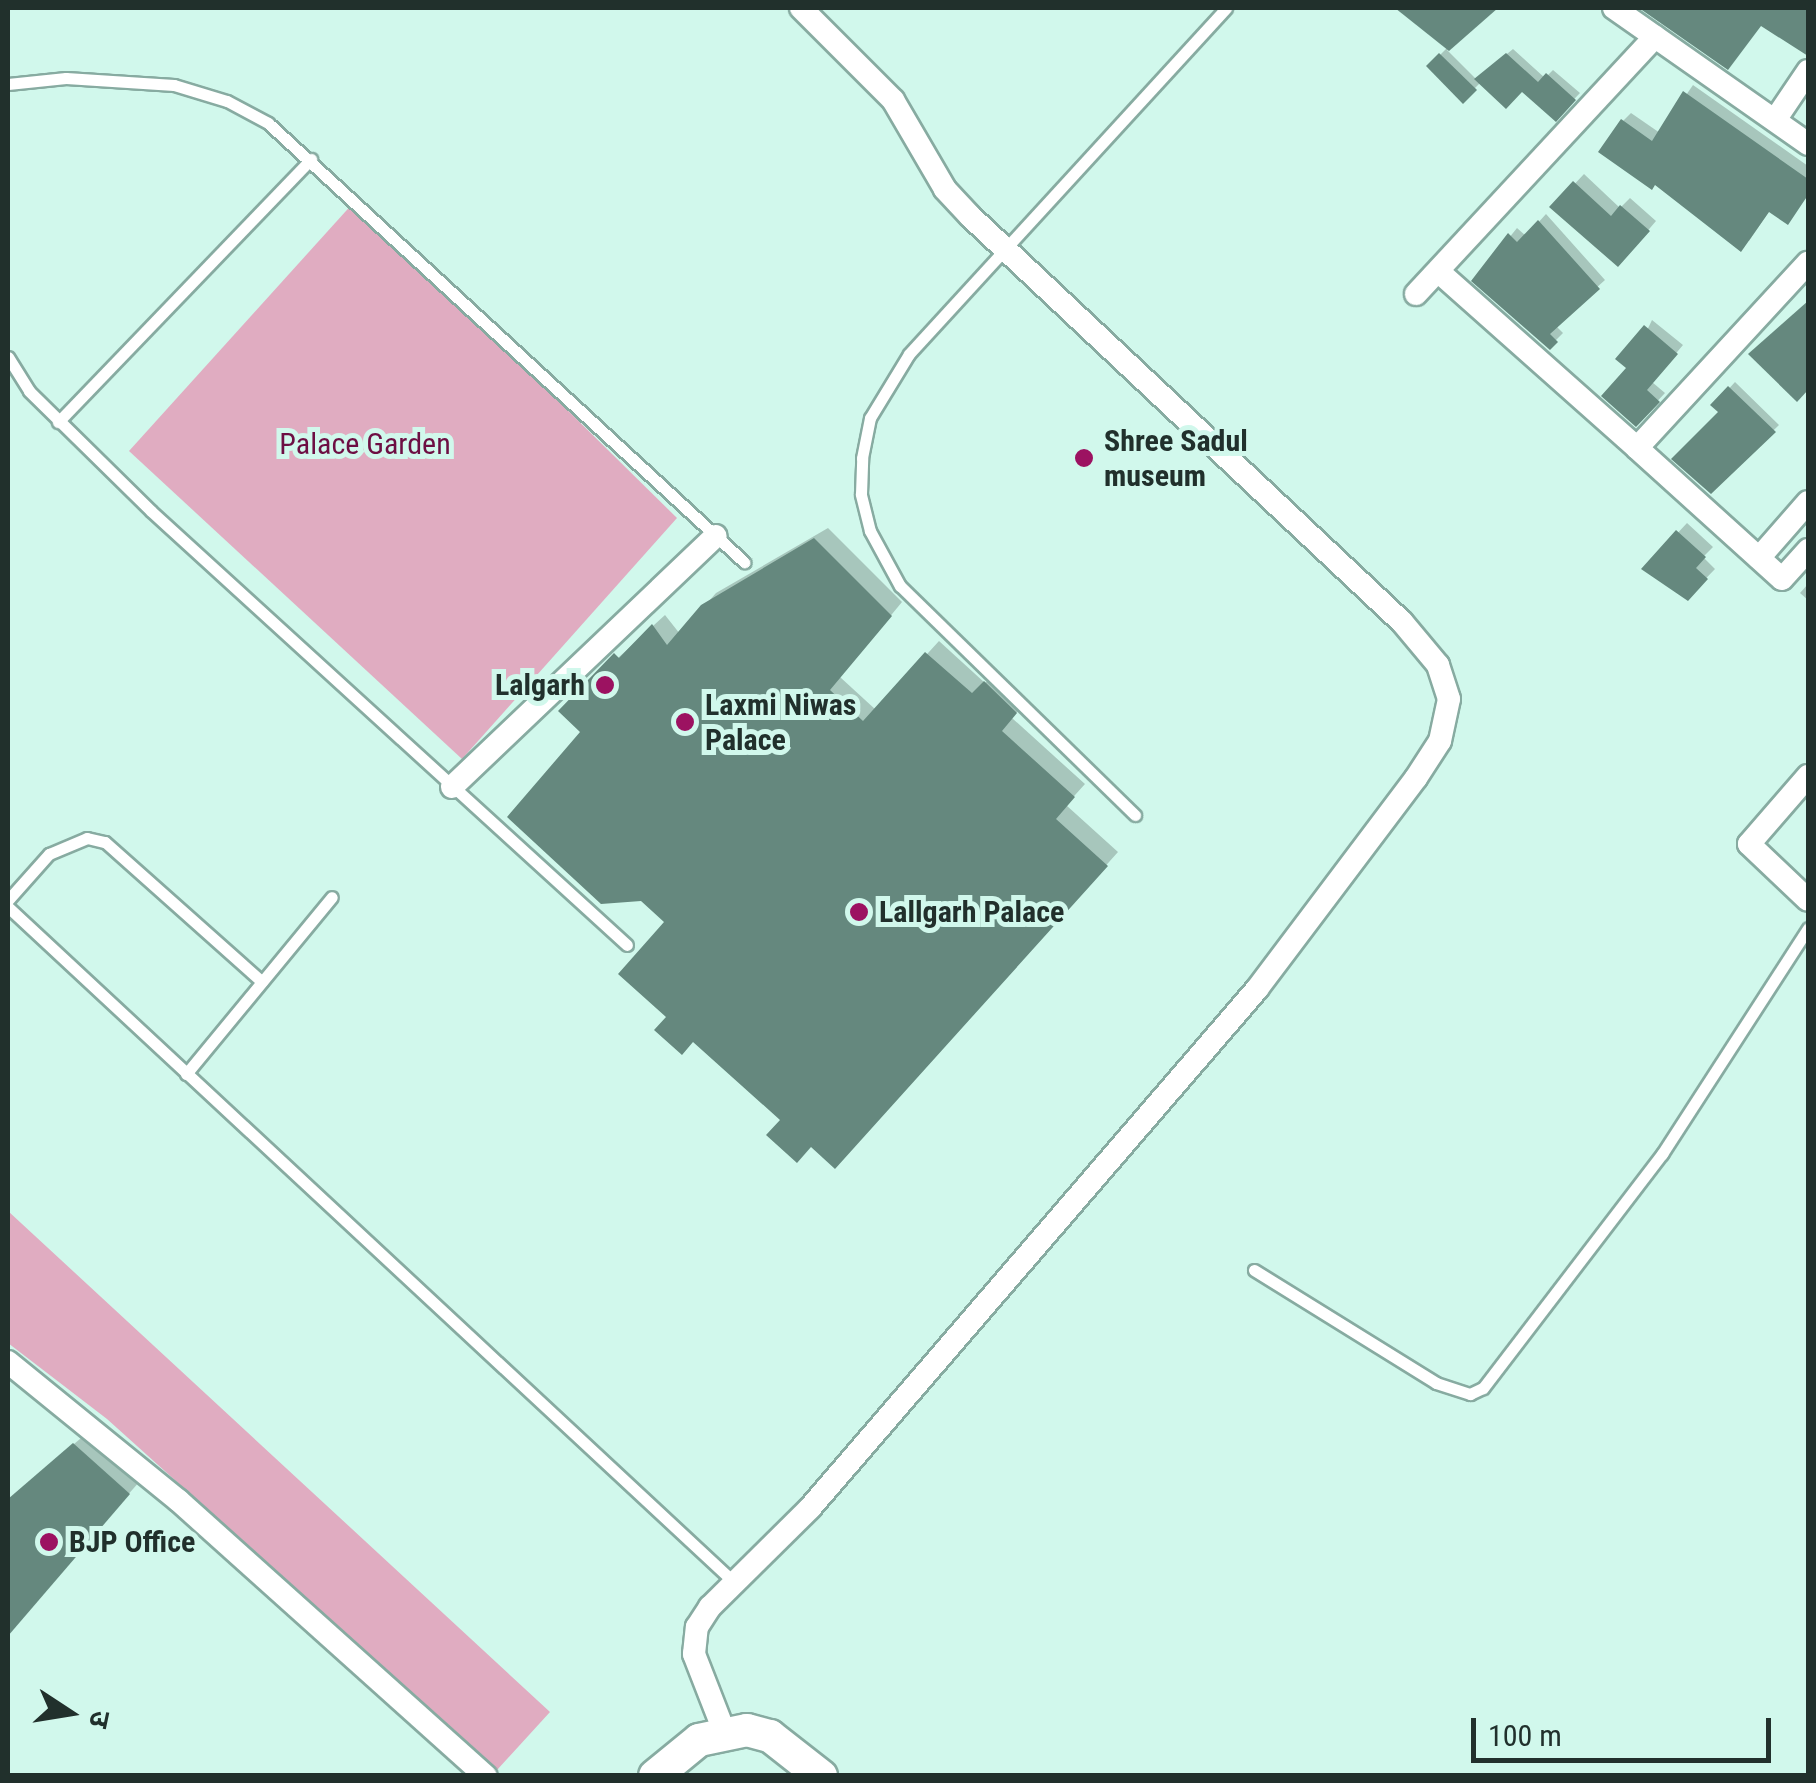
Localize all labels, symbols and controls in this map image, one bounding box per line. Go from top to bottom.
place label: Shree Sadul museum [1104,423,1248,494]
park label: Palace Garden [279,426,451,462]
marker: Shree Sadul museum [1073,447,1095,469]
place label: Lalgarh [495,667,585,703]
marker: Lalgarh [594,674,616,696]
place label: Laxmi Niwas Palace [705,687,856,758]
marker: Laxmi Niwas Palace [674,711,696,733]
place label: Lallgarh Palace [879,894,1064,930]
marker: Lallgarh Palace [848,901,870,923]
place label: BJP Office [69,1524,195,1560]
marker: BJP Office [38,1531,60,1553]
north arrow [20,1663,120,1763]
scale bar [1476,1698,1776,1760]
text: उ [82,1708,118,1731]
text: 100 m [1488,1718,1562,1753]

